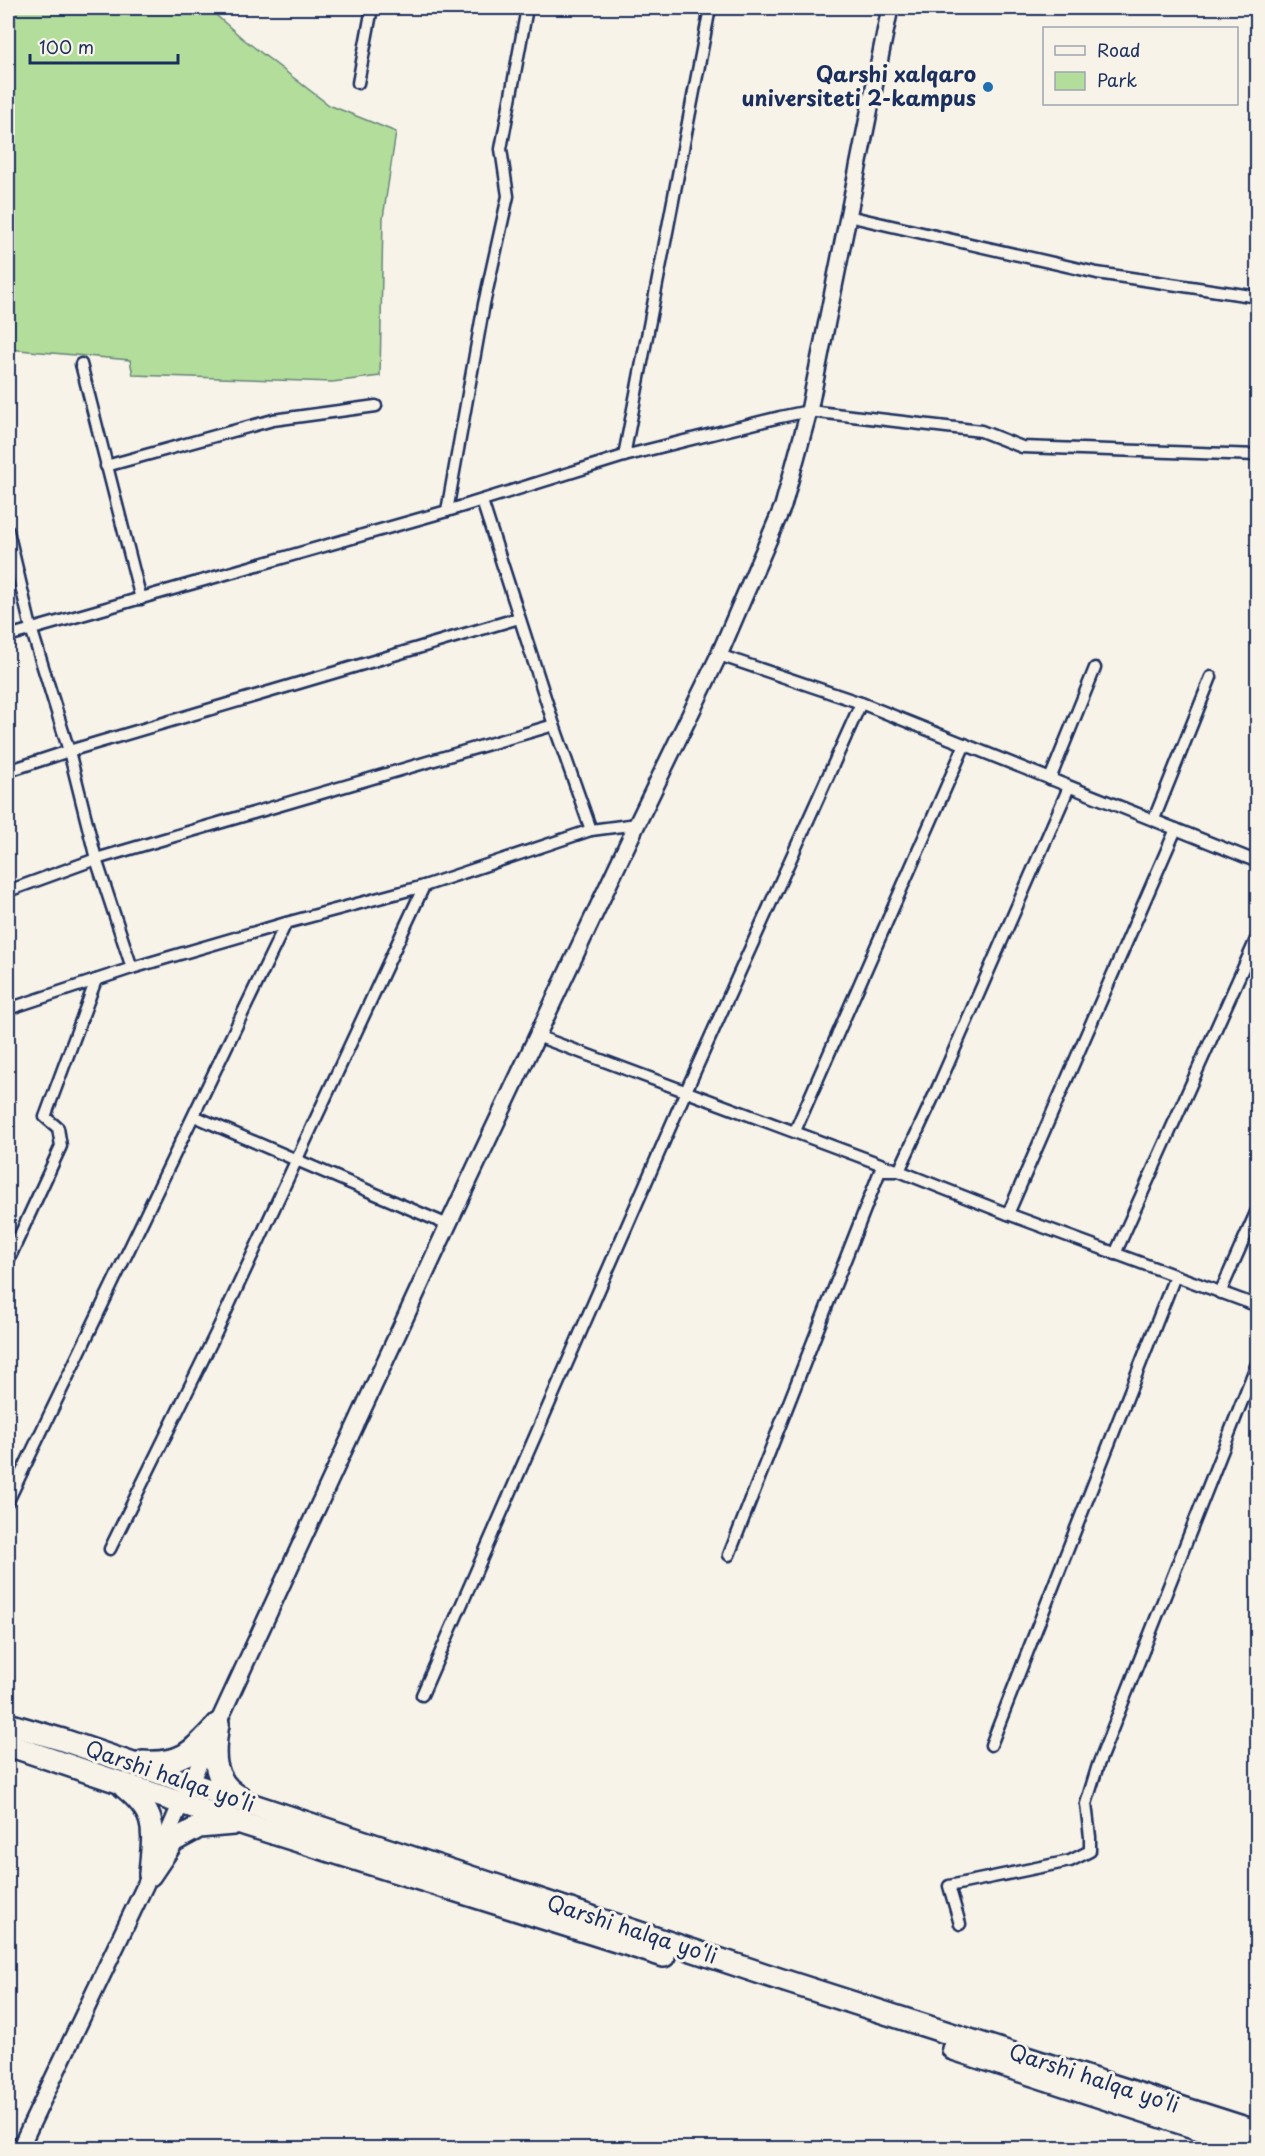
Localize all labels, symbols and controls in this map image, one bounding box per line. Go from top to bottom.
scale bar [30,27,178,65]
legend [1043,27,1238,105]
text: 100 m [39,33,94,60]
text: Road [1097,36,1141,63]
place label: Qarshi xalqaro universiteti 2-kampus [742,57,976,113]
text: Park [1097,66,1137,93]
marker: Qarshi xalqaro universiteti 2-kampus [981,80,995,94]
street label: Qarshi halqa yoʻli [82,1731,260,1819]
street label: Qarshi halqa yoʻli [543,1885,722,1971]
street label: Qarshi halqa yoʻli [1005,2034,1184,2120]

